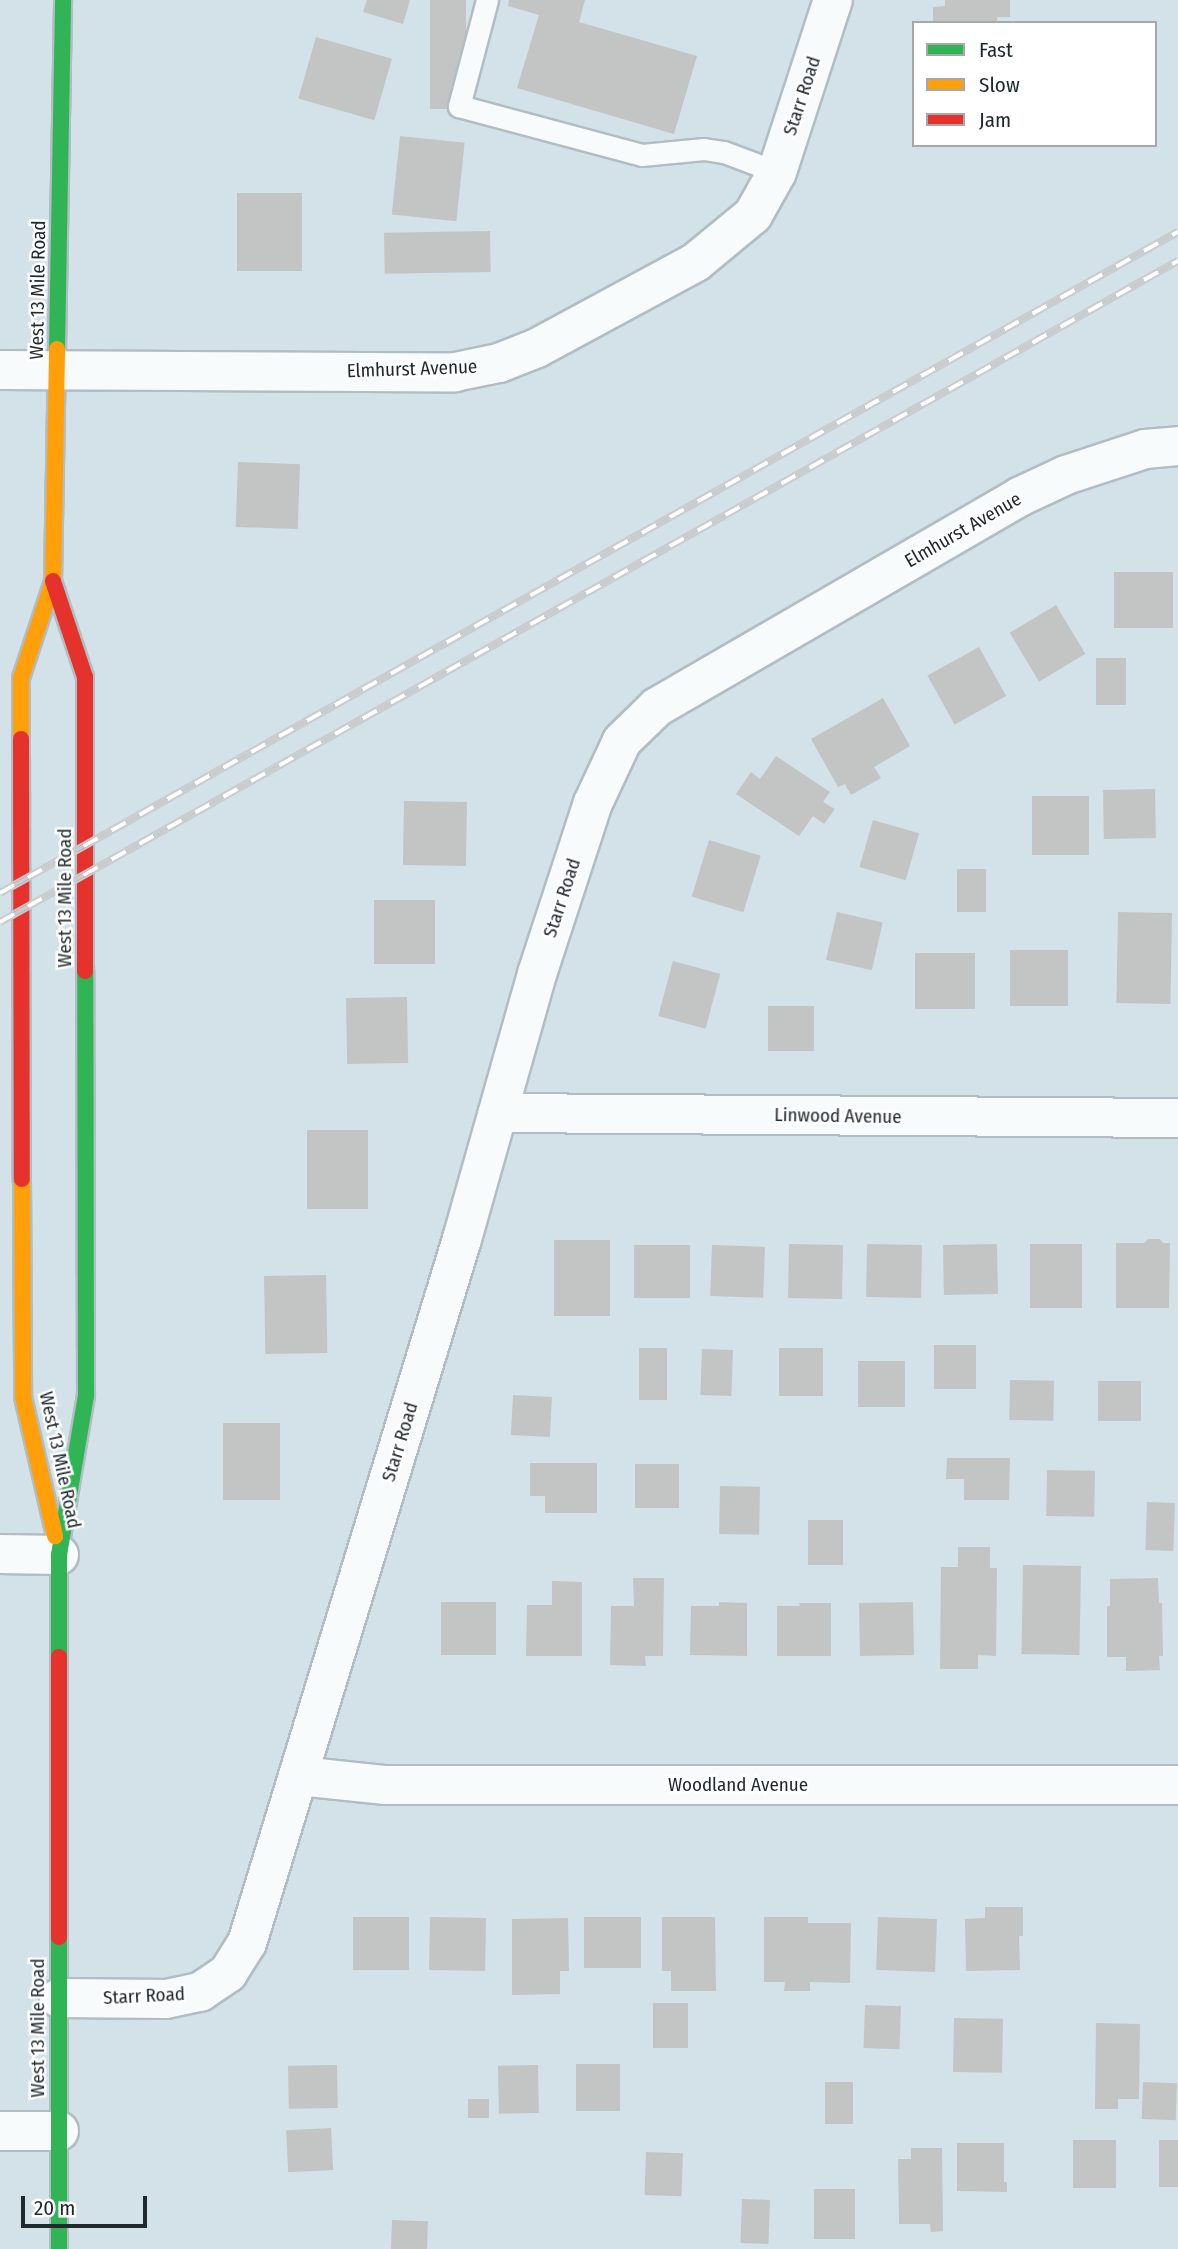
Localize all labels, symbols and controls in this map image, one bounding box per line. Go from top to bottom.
legend [912,21,1157,147]
text: Fast [979,37,1013,63]
street label: Starr Road [778,54,826,138]
text: Slow [979,72,1020,98]
text: Jam [979,107,1011,133]
street label: West 13 Mile Road [25,220,51,360]
street label: Elmhurst Avenue [346,355,478,383]
street label: Elmhurst Avenue [901,487,1025,573]
street label: West 13 Mile Road [54,828,76,968]
street label: Starr Road [538,856,586,940]
street label: Linwood Avenue [774,1103,902,1129]
street label: West 13 Mile Road [34,1390,86,1530]
street label: Starr Road [377,1399,423,1485]
street label: Woodland Avenue [668,1774,808,1796]
street label: West 13 Mile Road [27,1958,49,2098]
street label: Starr Road [102,1982,186,2010]
scale bar [24,2182,150,2226]
text: 20 m [34,2195,75,2221]

